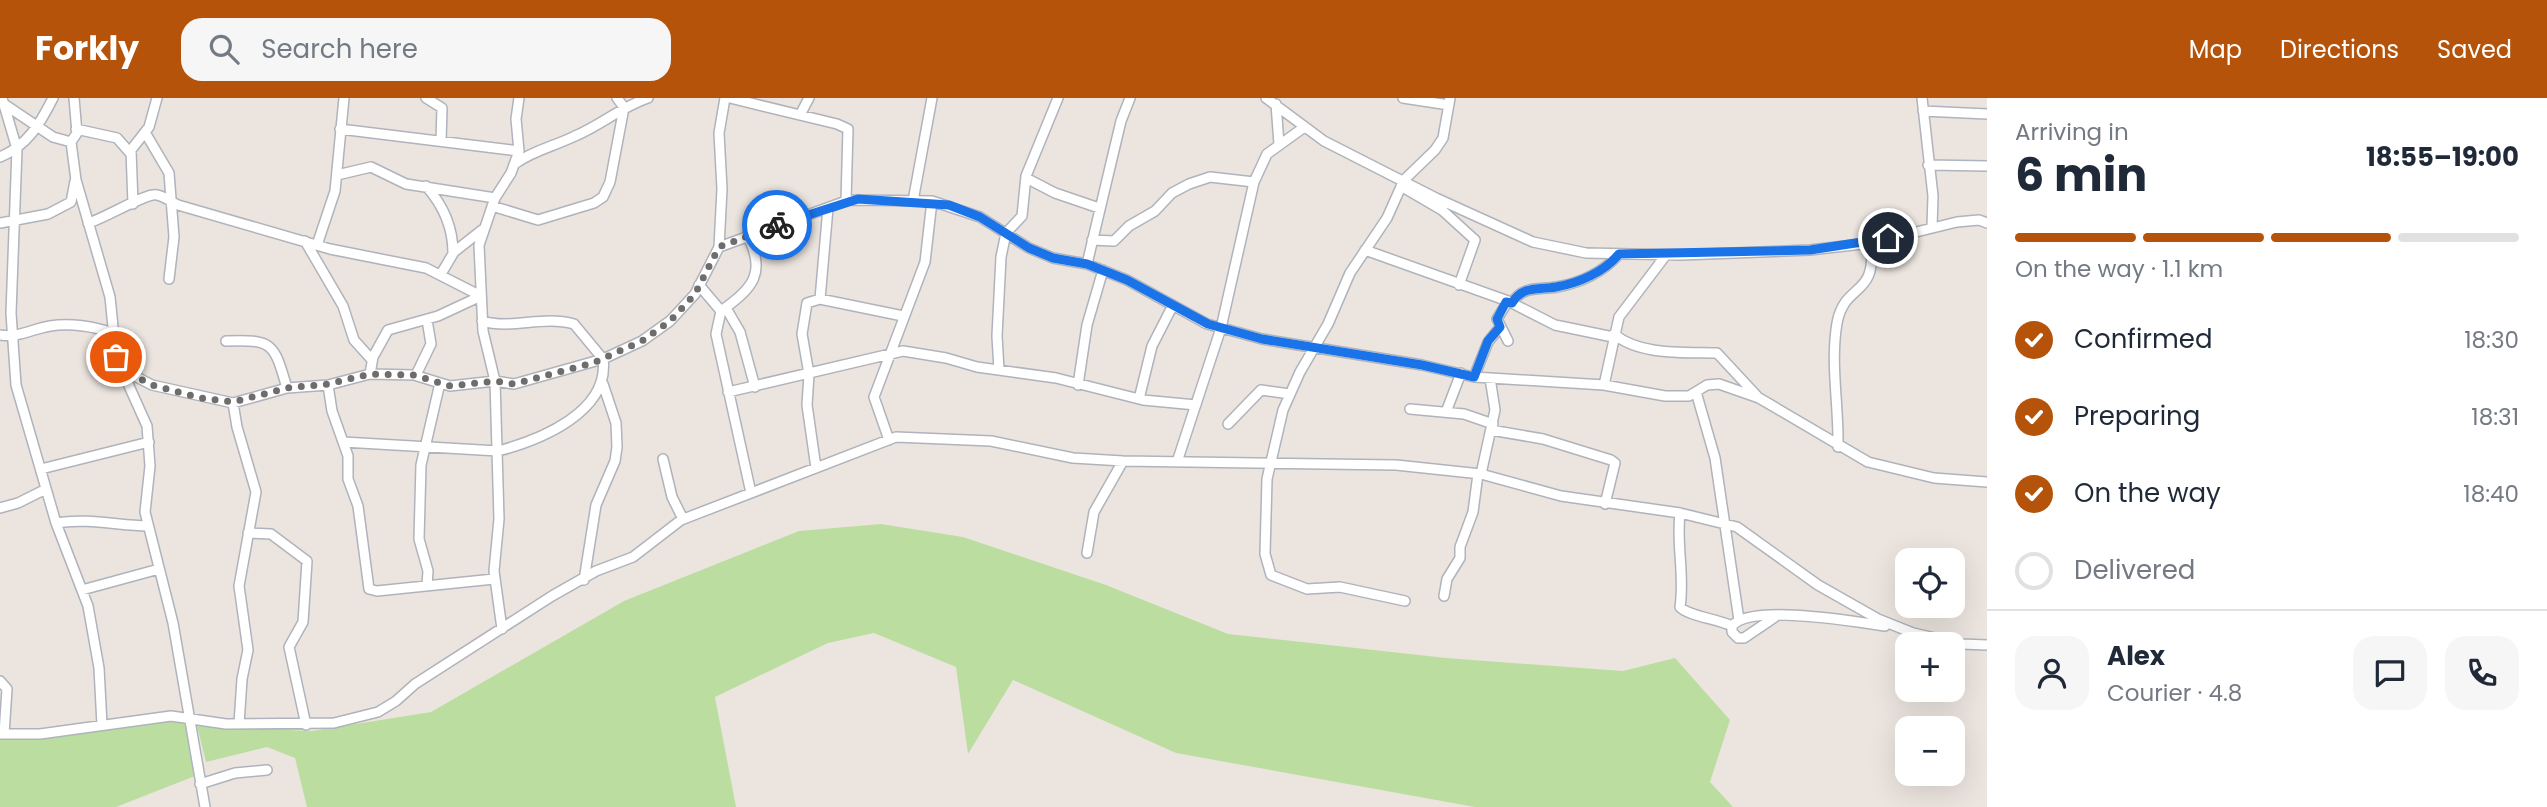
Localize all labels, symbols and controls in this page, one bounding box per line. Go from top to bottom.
search box [181,18,671,81]
text: Forkly [35,25,139,72]
icon: search [205,30,243,68]
text: Search here [261,31,418,67]
text: Map [2189,33,2242,66]
text: Directions [2280,33,2399,66]
text: Saved [2437,33,2512,66]
text: Arriving in [2015,116,2129,148]
text: 18:55–19:00 [2366,139,2519,175]
text: 6 min [2015,143,2147,207]
courier [742,190,812,260]
icon: bike [758,206,796,244]
pin [1858,208,1918,268]
icon: home [1869,219,1907,257]
text: On the way · 1.1 km [2015,253,2223,285]
icon: check [2015,321,2053,359]
text: Confirmed [2074,321,2212,357]
text: 18:30 [2464,324,2519,356]
pin [86,327,146,387]
icon: bag [97,338,135,376]
icon: check [2015,398,2053,436]
text: Preparing [2074,398,2200,434]
text: 18:31 [2471,401,2519,433]
icon: check [2015,475,2053,513]
text: On the way [2074,475,2221,511]
text: 18:40 [2463,478,2519,510]
map controls [1895,548,1965,786]
button: locate [1895,548,1965,618]
text: Delivered [2074,552,2195,588]
button: + [1895,632,1965,702]
button: person [2015,636,2089,710]
button: chat [2353,636,2427,710]
button: phone [2445,636,2519,710]
text: Alex [2107,638,2165,674]
text: Courier · 4.8 [2107,677,2242,709]
button: − [1895,716,1965,786]

